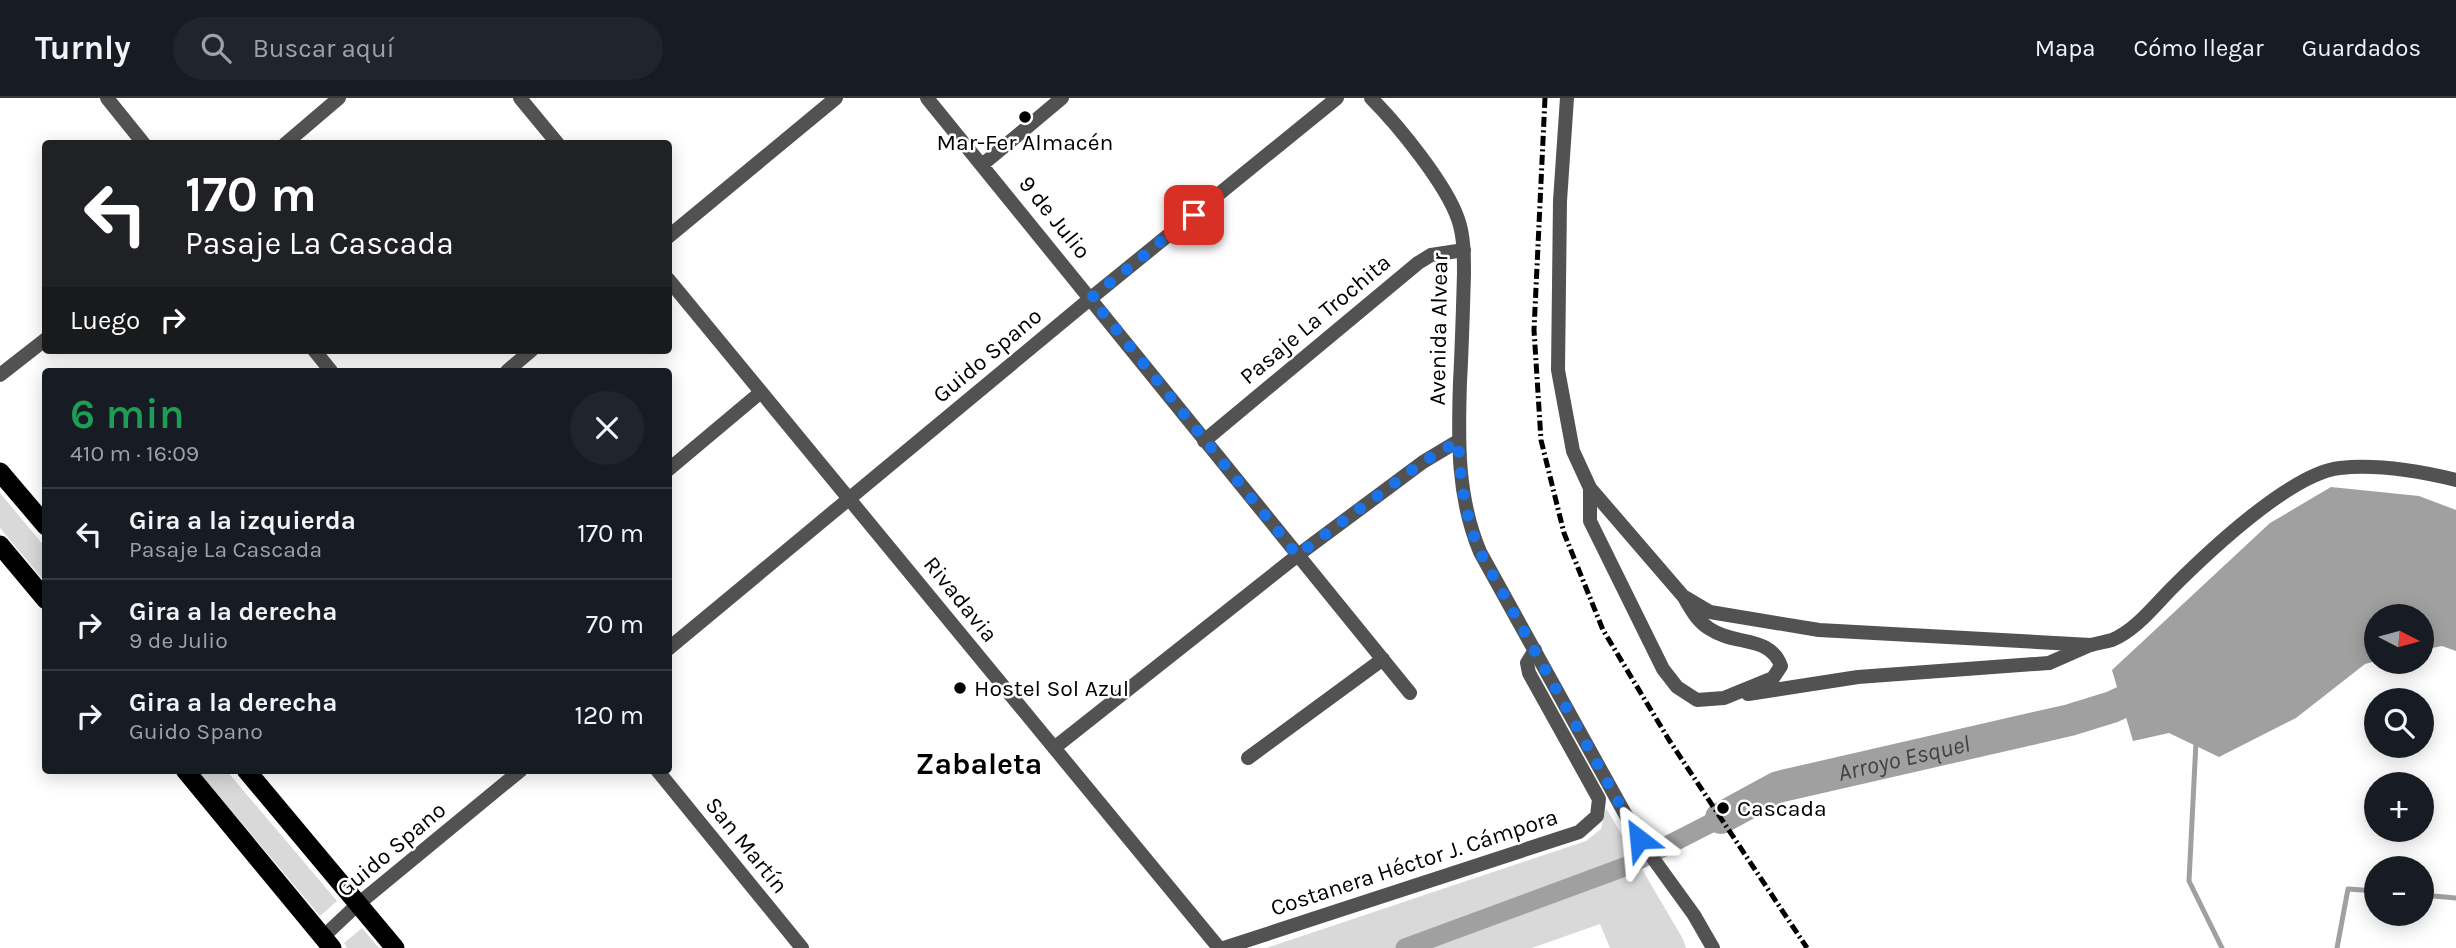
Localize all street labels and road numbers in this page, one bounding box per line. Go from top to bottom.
street label: 9 de Julio [1013,170,1096,264]
street label: Pasaje La Trochita [1235,249,1396,390]
street label: Avenida Alvear [1424,252,1453,406]
street label: Guido Spano [927,302,1047,409]
street label: Rivadavia [918,551,1003,648]
street label: San Martín [700,792,794,899]
street label: Guido Spano [331,796,451,903]
street label: Costanera Héctor J. Cámpora [1267,803,1561,922]

